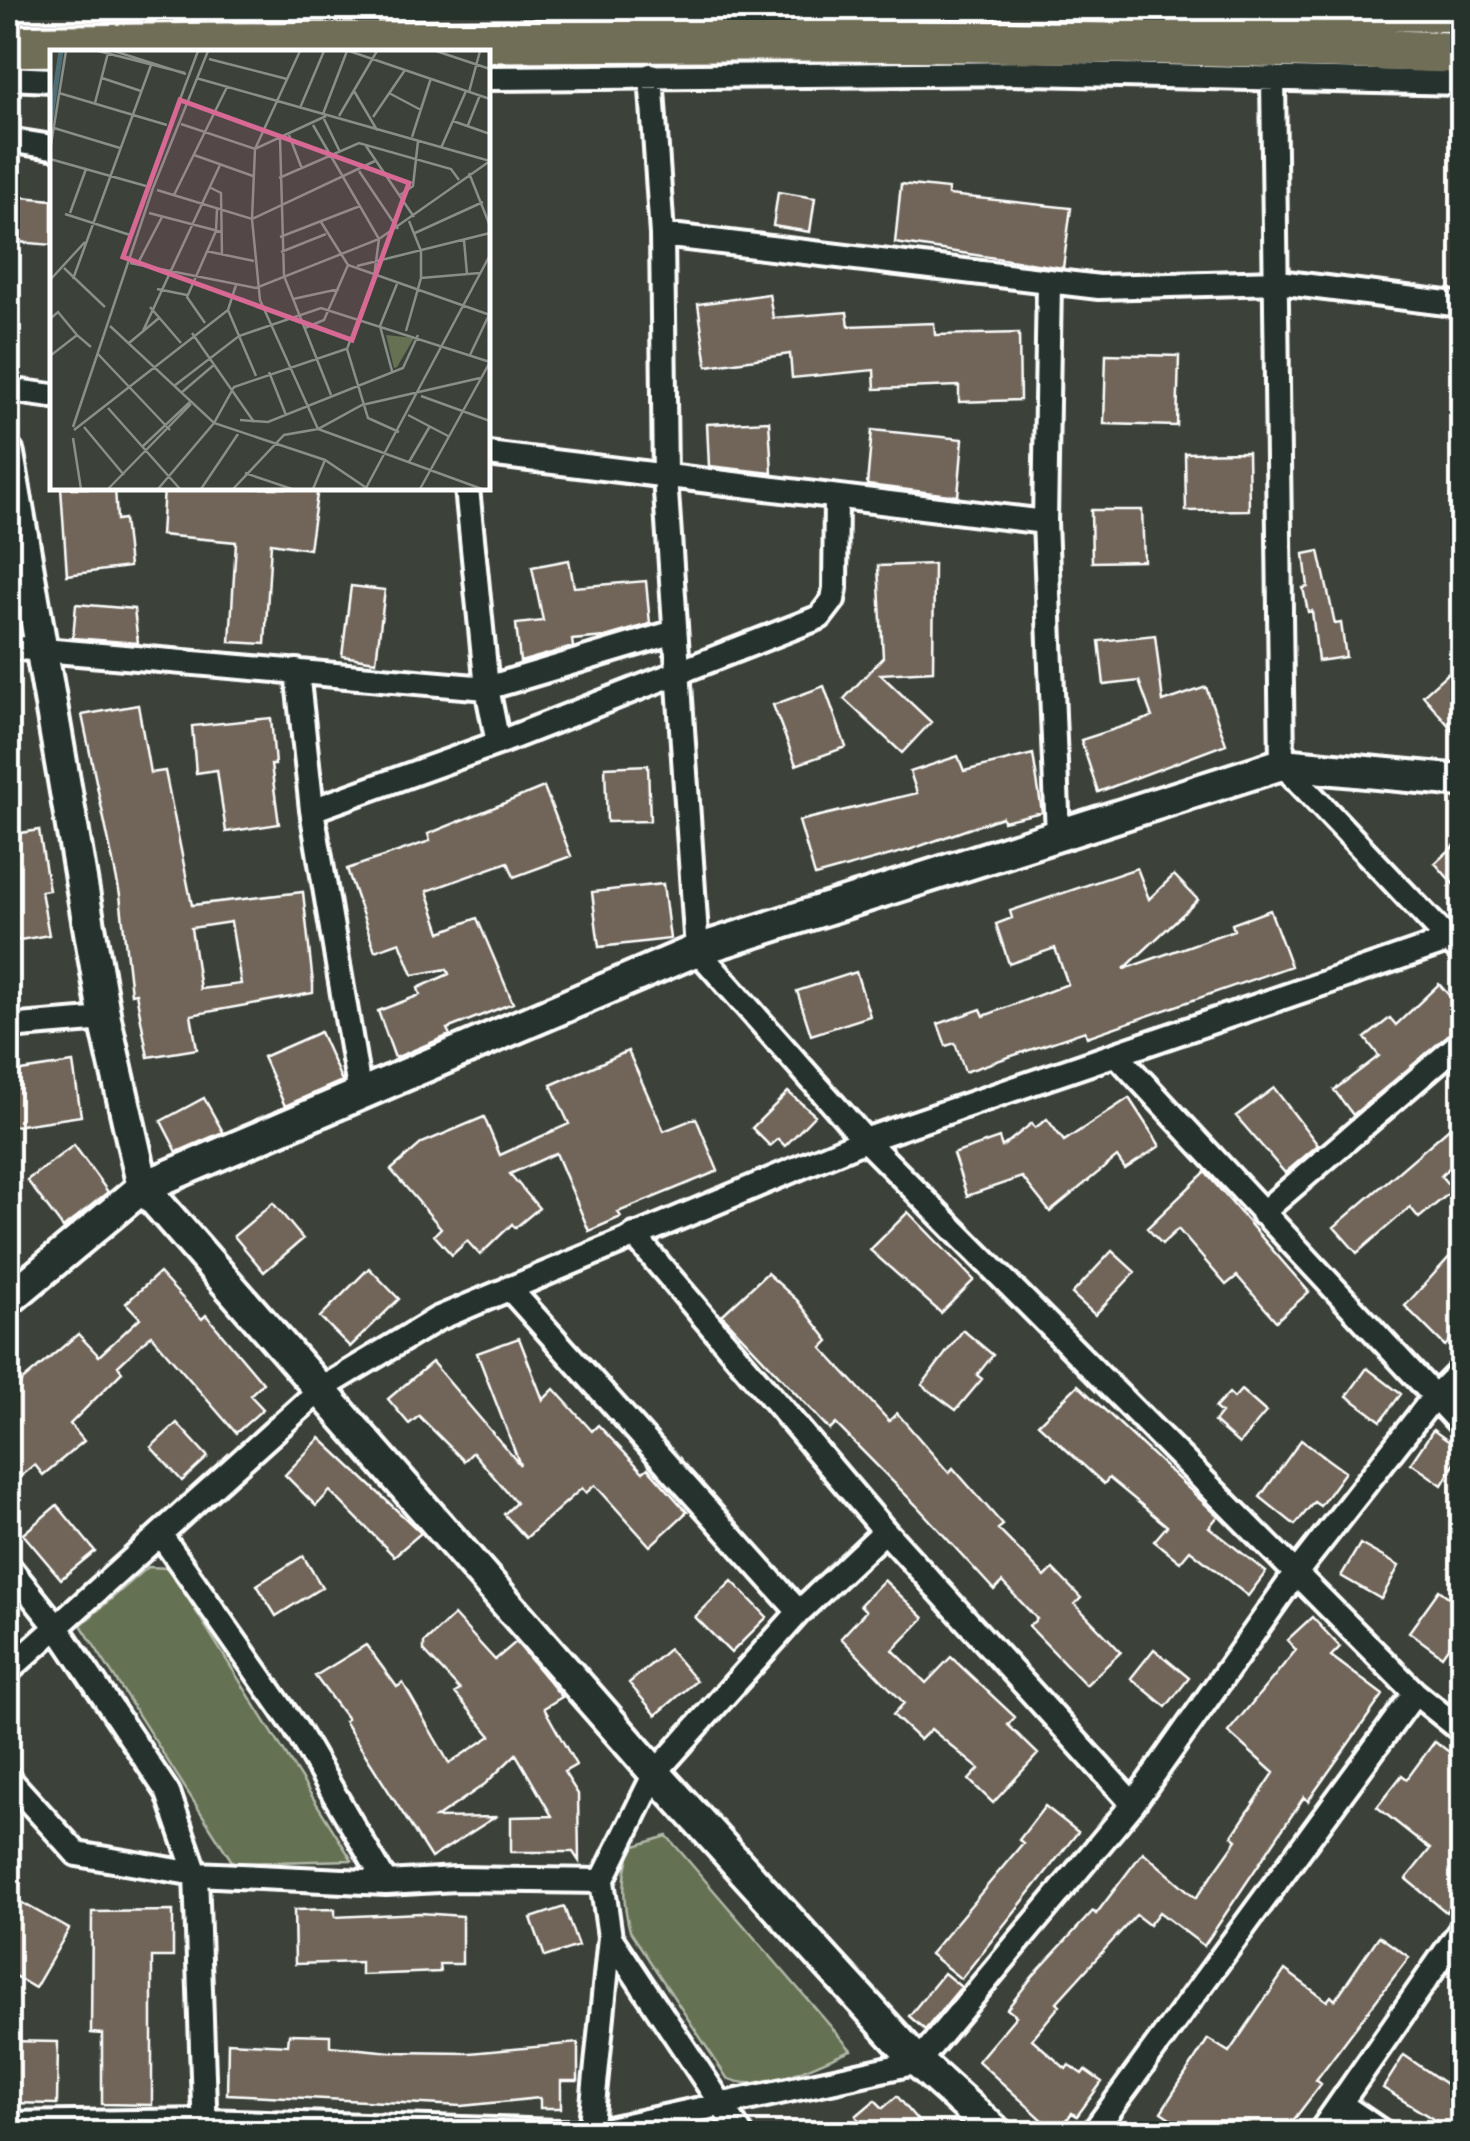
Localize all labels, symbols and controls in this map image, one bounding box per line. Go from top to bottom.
inset map [50,50,490,490]

